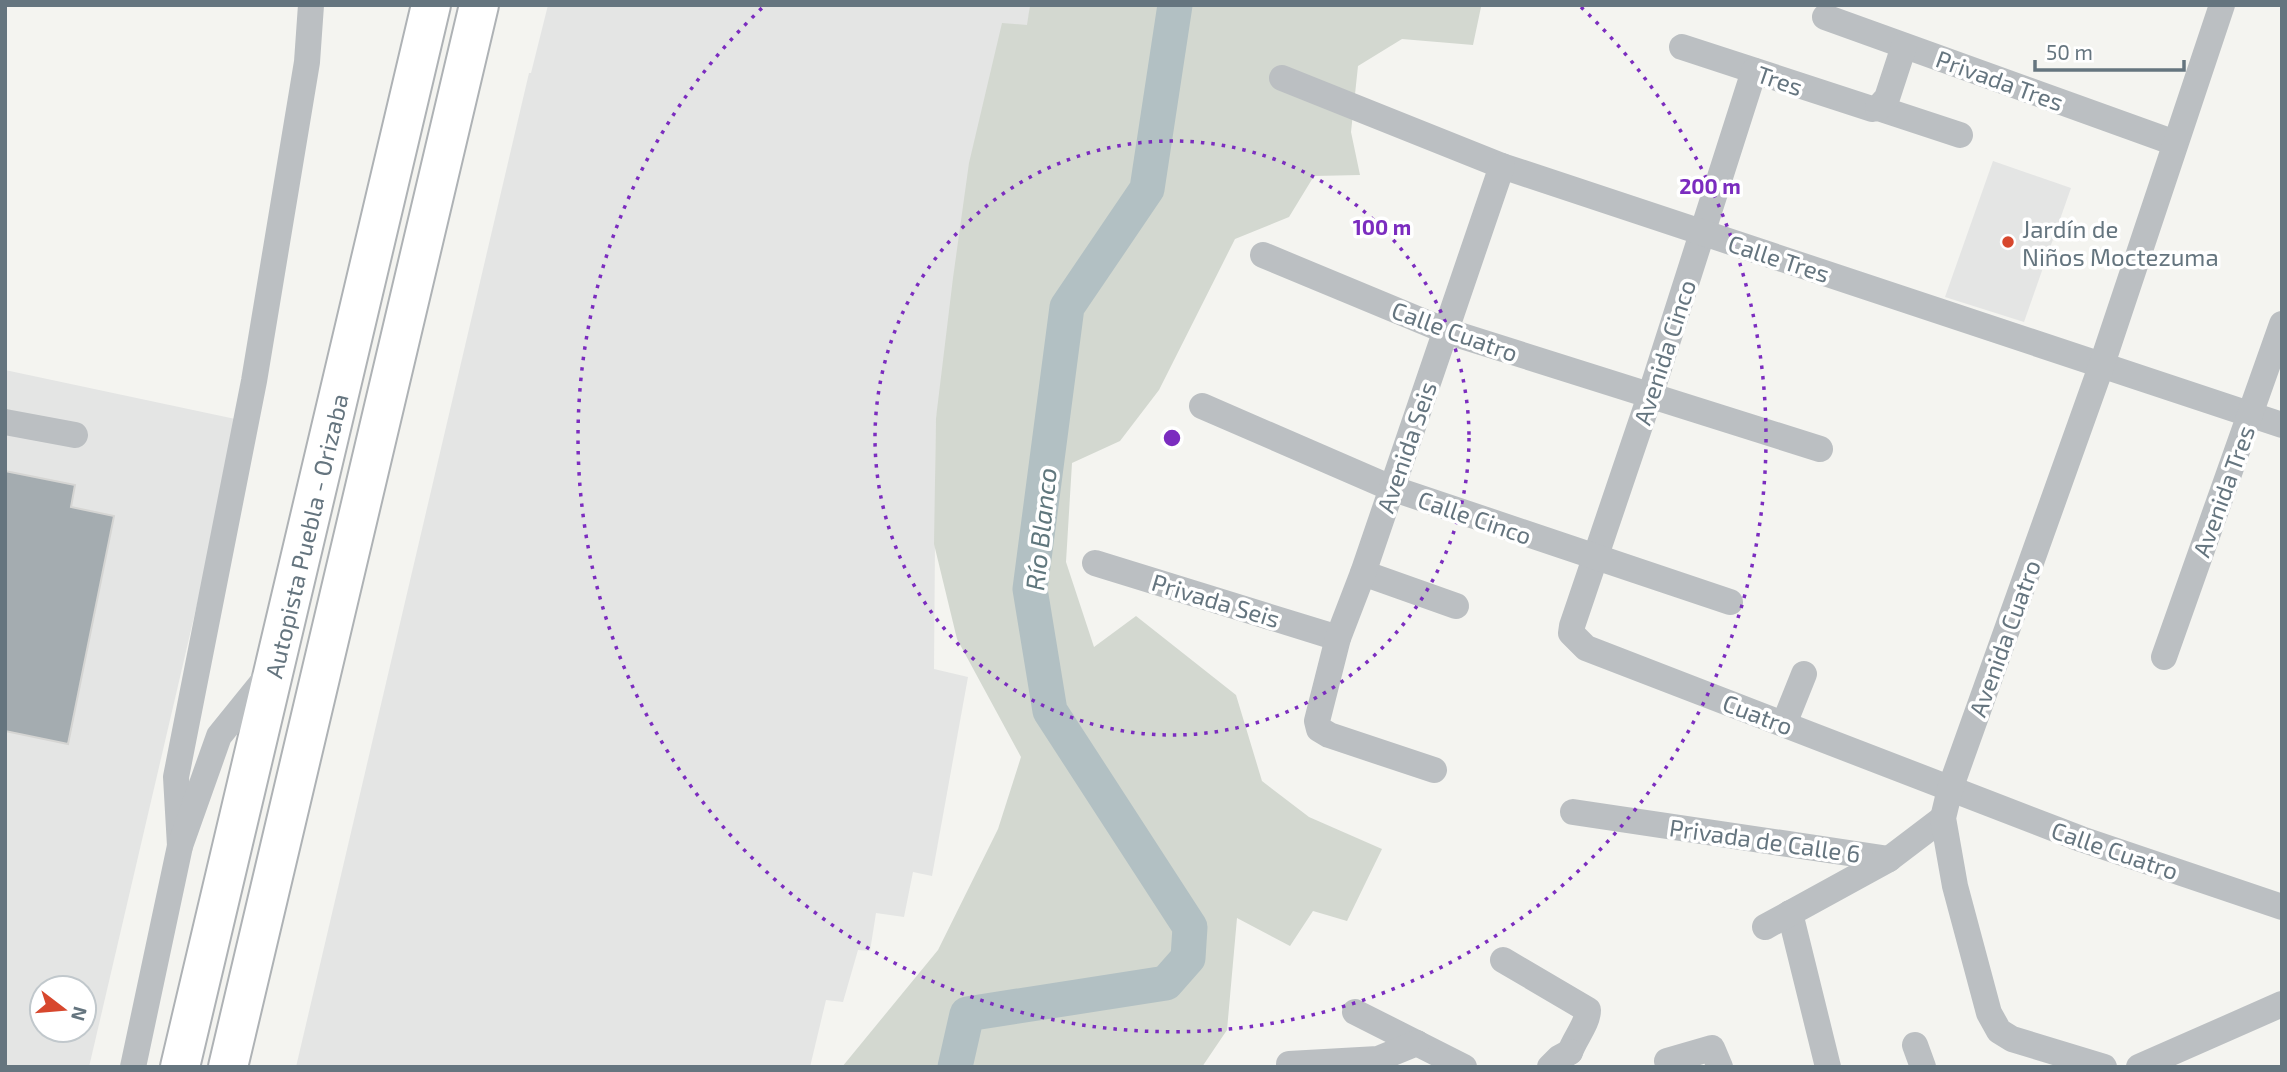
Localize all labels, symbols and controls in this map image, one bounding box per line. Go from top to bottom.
scale bar [2035,28,2184,72]
text: 50 m [2046,39,2093,64]
street label: Privada Tres [1932,44,2068,116]
street label: Tres [1753,59,1807,101]
text: 200 m [1679,173,1741,198]
text: 100 m [1353,214,1411,239]
place label: Jardín de Niños Moctezuma [2022,214,2219,271]
street label: Calle Tres [1725,228,1833,288]
marker: Jardín de Niños Moctezuma [2000,234,2016,250]
street label: Avenida Cinco [1627,276,1701,428]
street label: Calle Cuatro [1388,295,1522,367]
street label: Avenida Seis [1370,378,1442,516]
street label: Autopista Puebla - Orizaba [258,391,353,681]
street label: Avenida Tres [2186,421,2260,561]
centre of rings [1160,426,1184,450]
water label: Río Blanco [1018,466,1062,592]
street label: Calle Cinco [1414,484,1536,550]
street label: Avenida Cuatro [1962,556,2046,720]
street label: Privada Seis [1149,567,1283,633]
street label: Cuatro [1719,687,1797,741]
street label: Privada de Calle 6 [1667,812,1863,868]
street label: Calle Cuatro [2048,815,2182,885]
north arrow [28,974,98,1044]
text: N [67,1004,93,1024]

